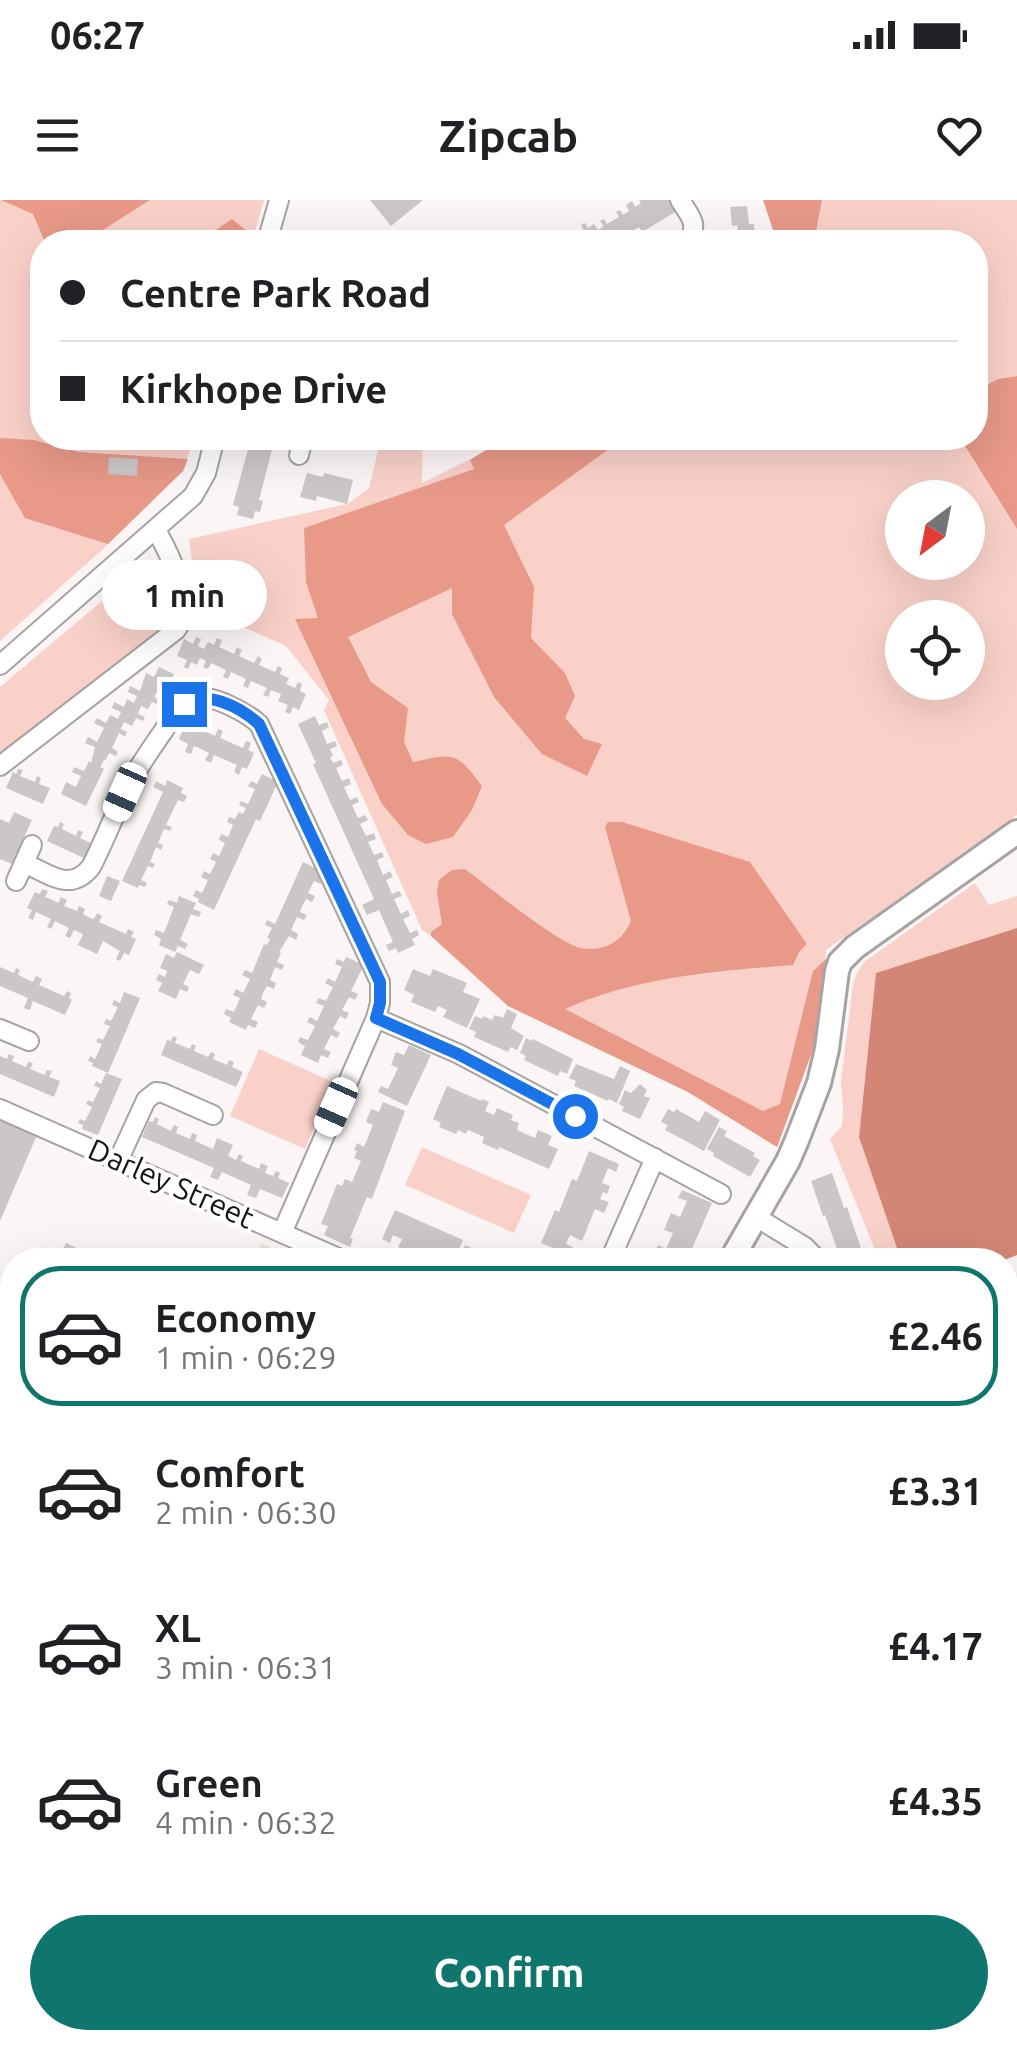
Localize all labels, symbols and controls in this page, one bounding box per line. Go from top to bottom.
text: 06:27 [50,14,145,56]
icon: menu [30,108,85,163]
icon: heart [932,108,987,163]
text: Zipcab [439,110,578,161]
text: Centre Park Road [120,272,431,314]
text: Kirkhope Drive [120,368,387,410]
north arrow [885,480,985,580]
map controls [885,480,985,700]
callout: 1 min [101,559,266,629]
text: 1 min [144,577,225,613]
button: locate [885,600,985,700]
route end [162,682,207,727]
car [99,758,151,826]
car [310,1073,362,1141]
route start [553,1094,598,1139]
street label: Darley Street [83,1131,260,1235]
icon: car [35,1291,125,1381]
text: Economy [155,1297,316,1339]
text: £2.46 [888,1315,983,1357]
text: 1 min · 06:29 [155,1339,337,1375]
icon: car [35,1446,125,1536]
text: Comfort [155,1452,305,1494]
text: £3.31 [888,1470,983,1512]
text: 2 min · 06:30 [155,1494,337,1530]
icon: car [35,1601,125,1691]
text: XL [155,1607,201,1649]
text: £4.17 [888,1625,983,1667]
text: 3 min · 06:31 [155,1649,337,1685]
icon: car [35,1756,125,1846]
text: Green [155,1762,263,1804]
text: £4.35 [888,1780,983,1822]
text: 4 min · 06:32 [155,1804,337,1840]
button: Confirm [30,1915,988,2030]

